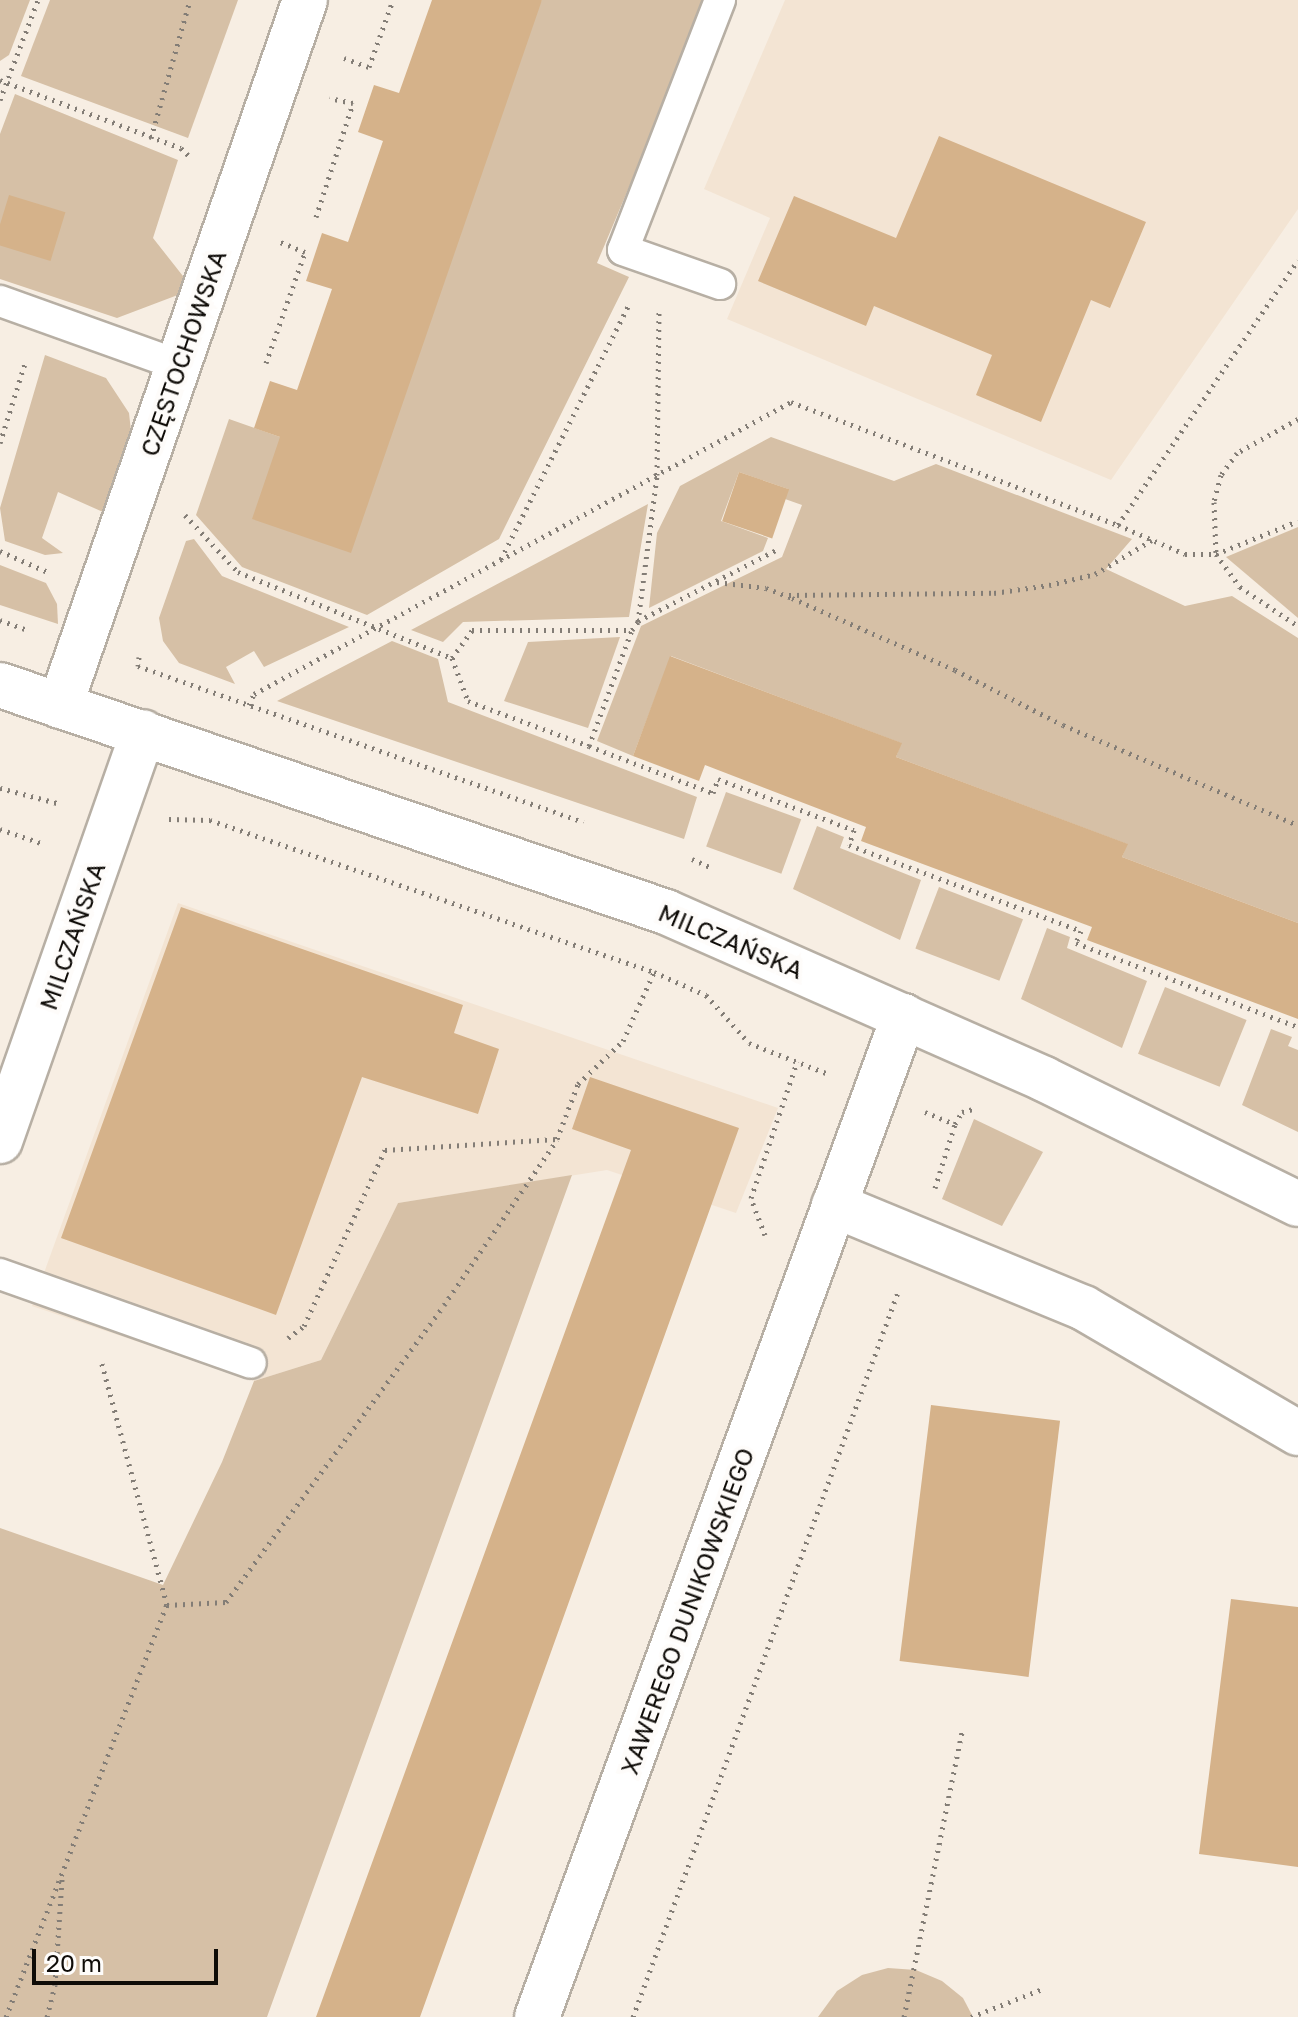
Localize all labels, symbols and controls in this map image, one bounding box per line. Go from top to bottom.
street label: CZĘSTOCHOWSKA [134,246,232,460]
street label: MILCZAŃSKA [33,858,111,1014]
street label: MILCZAŃSKA [654,898,808,984]
street label: XAWEREGO DUNIKOWSKIEGO [614,1444,760,1778]
scale bar [36,1933,222,1983]
text: 20 m [46,1948,102,1977]

